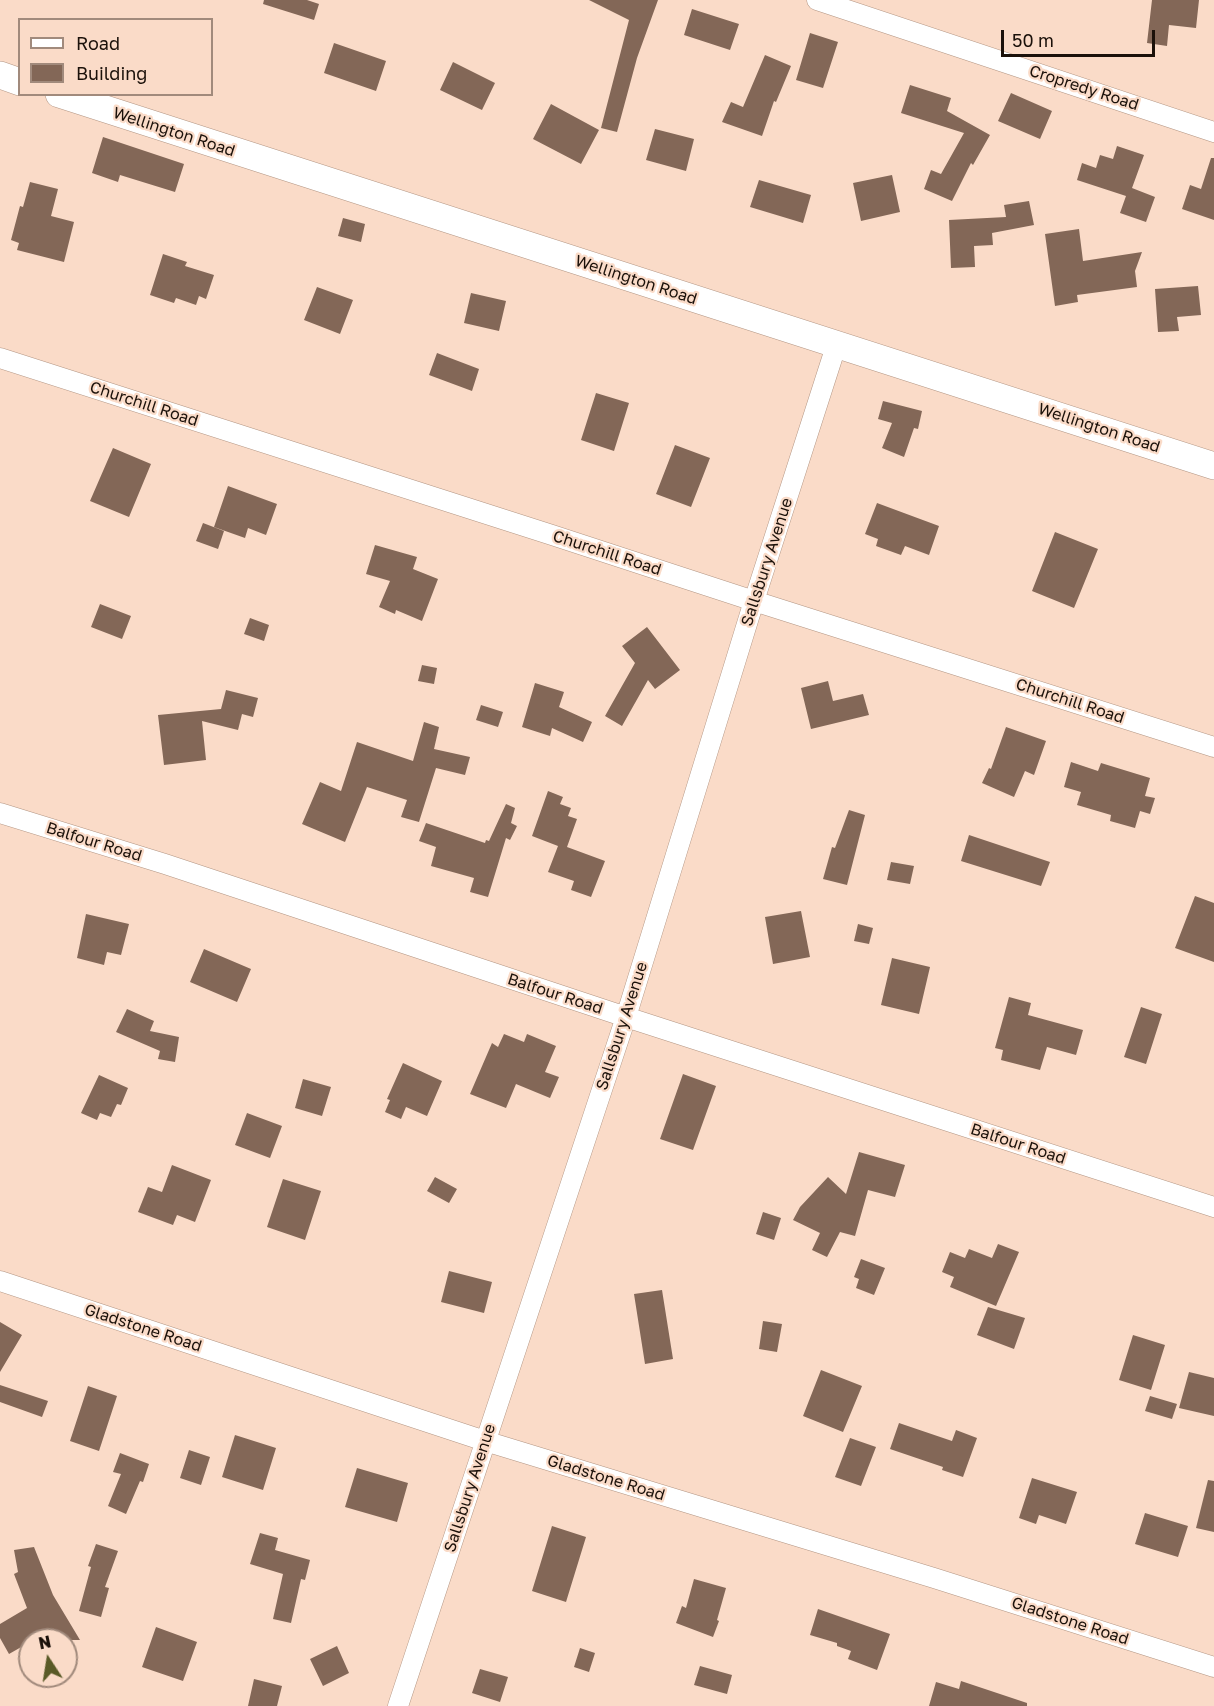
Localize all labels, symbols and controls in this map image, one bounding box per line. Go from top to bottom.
legend [18,18,213,96]
scale bar [1004,18,1158,56]
text: 50 m [1012,29,1054,51]
text: Road [76,32,120,54]
street label: Cropredy Road [1027,61,1141,115]
text: Building [76,62,147,84]
street label: Wellington Road [111,103,237,161]
street label: Wellington Road [573,251,699,309]
street label: Churchill Road [87,377,201,431]
street label: Wellington Road [1036,399,1162,457]
street label: Sallsbury Avenue [737,495,797,629]
street label: Churchill Road [550,526,664,580]
street label: Churchill Road [1013,674,1127,728]
street label: Balfour Road [44,818,144,866]
street label: Sallsbury Avenue [592,959,652,1093]
street label: Balfour Road [505,970,605,1018]
street label: Balfour Road [968,1120,1068,1168]
street label: Gladstone Road [82,1300,204,1356]
street label: Sallsbury Avenue [440,1421,500,1555]
street label: Gladstone Road [545,1451,667,1505]
street label: Gladstone Road [1009,1593,1131,1649]
north arrow [18,1628,78,1688]
text: N [37,1631,53,1653]

